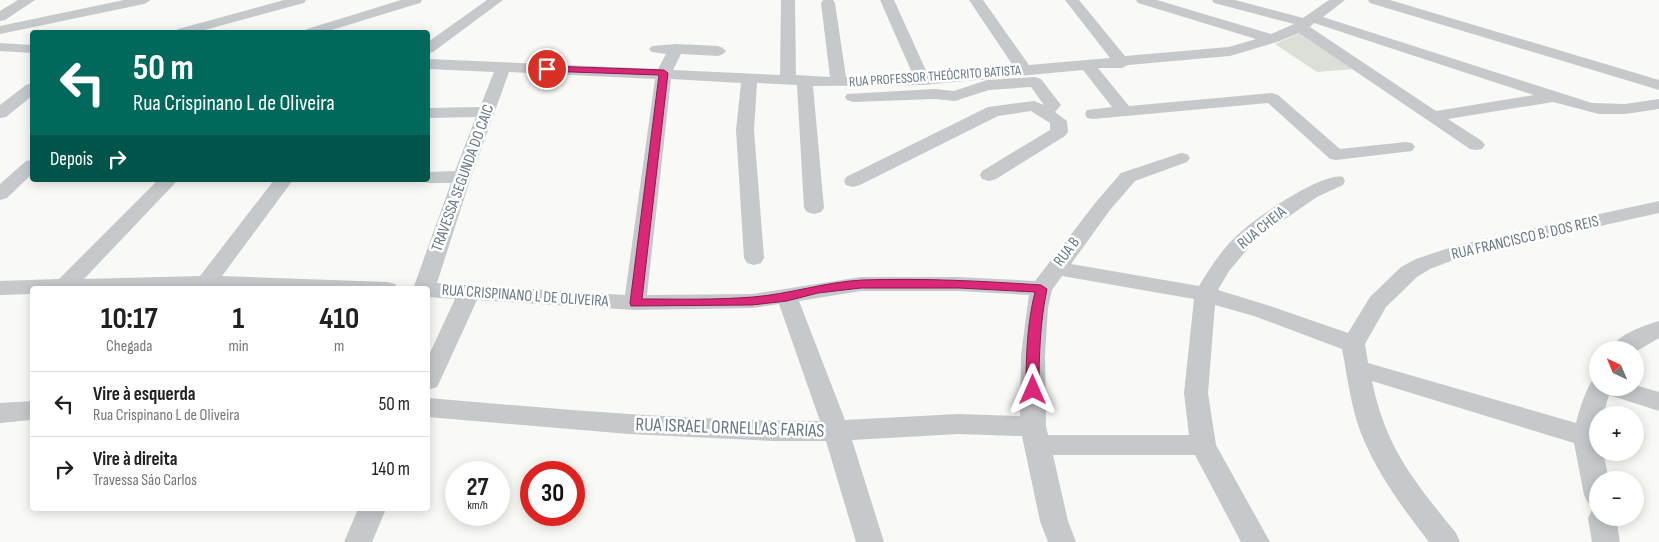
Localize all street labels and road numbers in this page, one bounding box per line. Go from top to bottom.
street label: RUA PROFESSOR THEÓCRITO BATISTA [848,61,1023,90]
street label: TRAVESSA SEGUNDA DO CAIC [428,102,499,254]
street label: RUA CHEIA [1234,203,1290,253]
street label: RUA FRANCISCO B. DOS REIS [1450,212,1601,264]
street label: RUA B [1050,234,1084,270]
street label: RUA CRISPINANO L DE OLIVEIRA [441,281,609,311]
street label: RUA ISRAEL ORNELLAS FARIAS [635,413,825,443]

